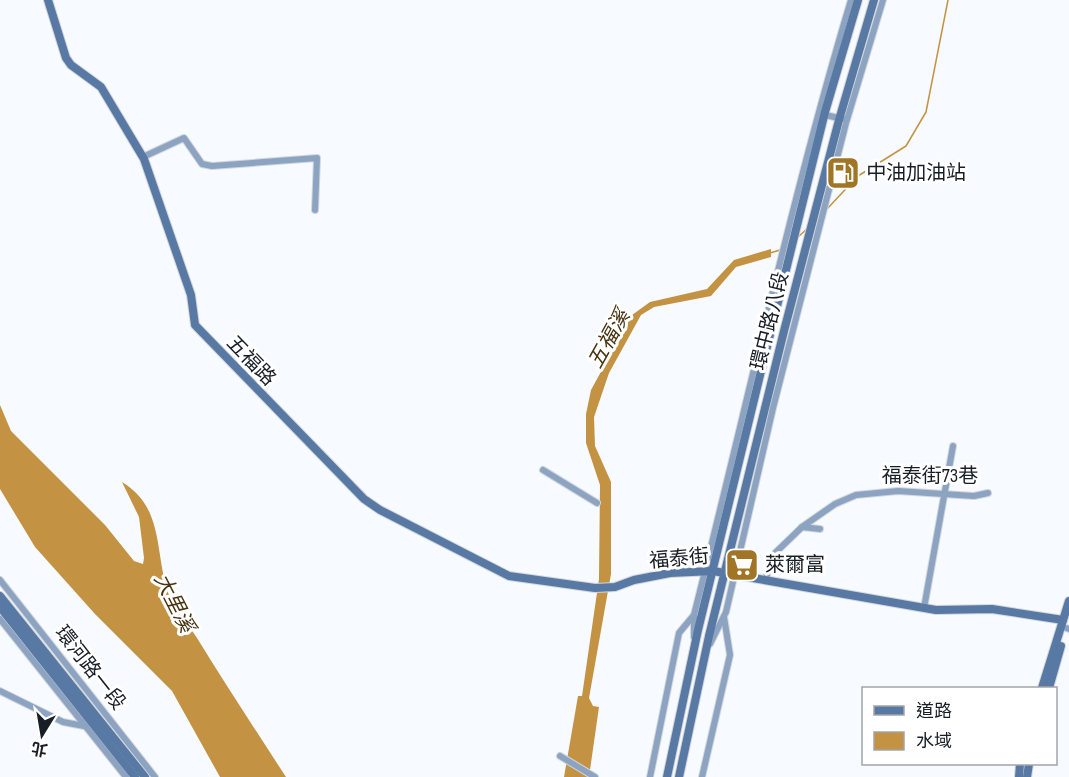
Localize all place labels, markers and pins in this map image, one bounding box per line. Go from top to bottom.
fuel station icon: 中油加油站 [825,155,861,191]
place label: 中油加油站 [866,161,966,185]
supermarket icon: 萊爾富 [724,547,760,583]
place label: 萊爾富 [765,553,825,577]

